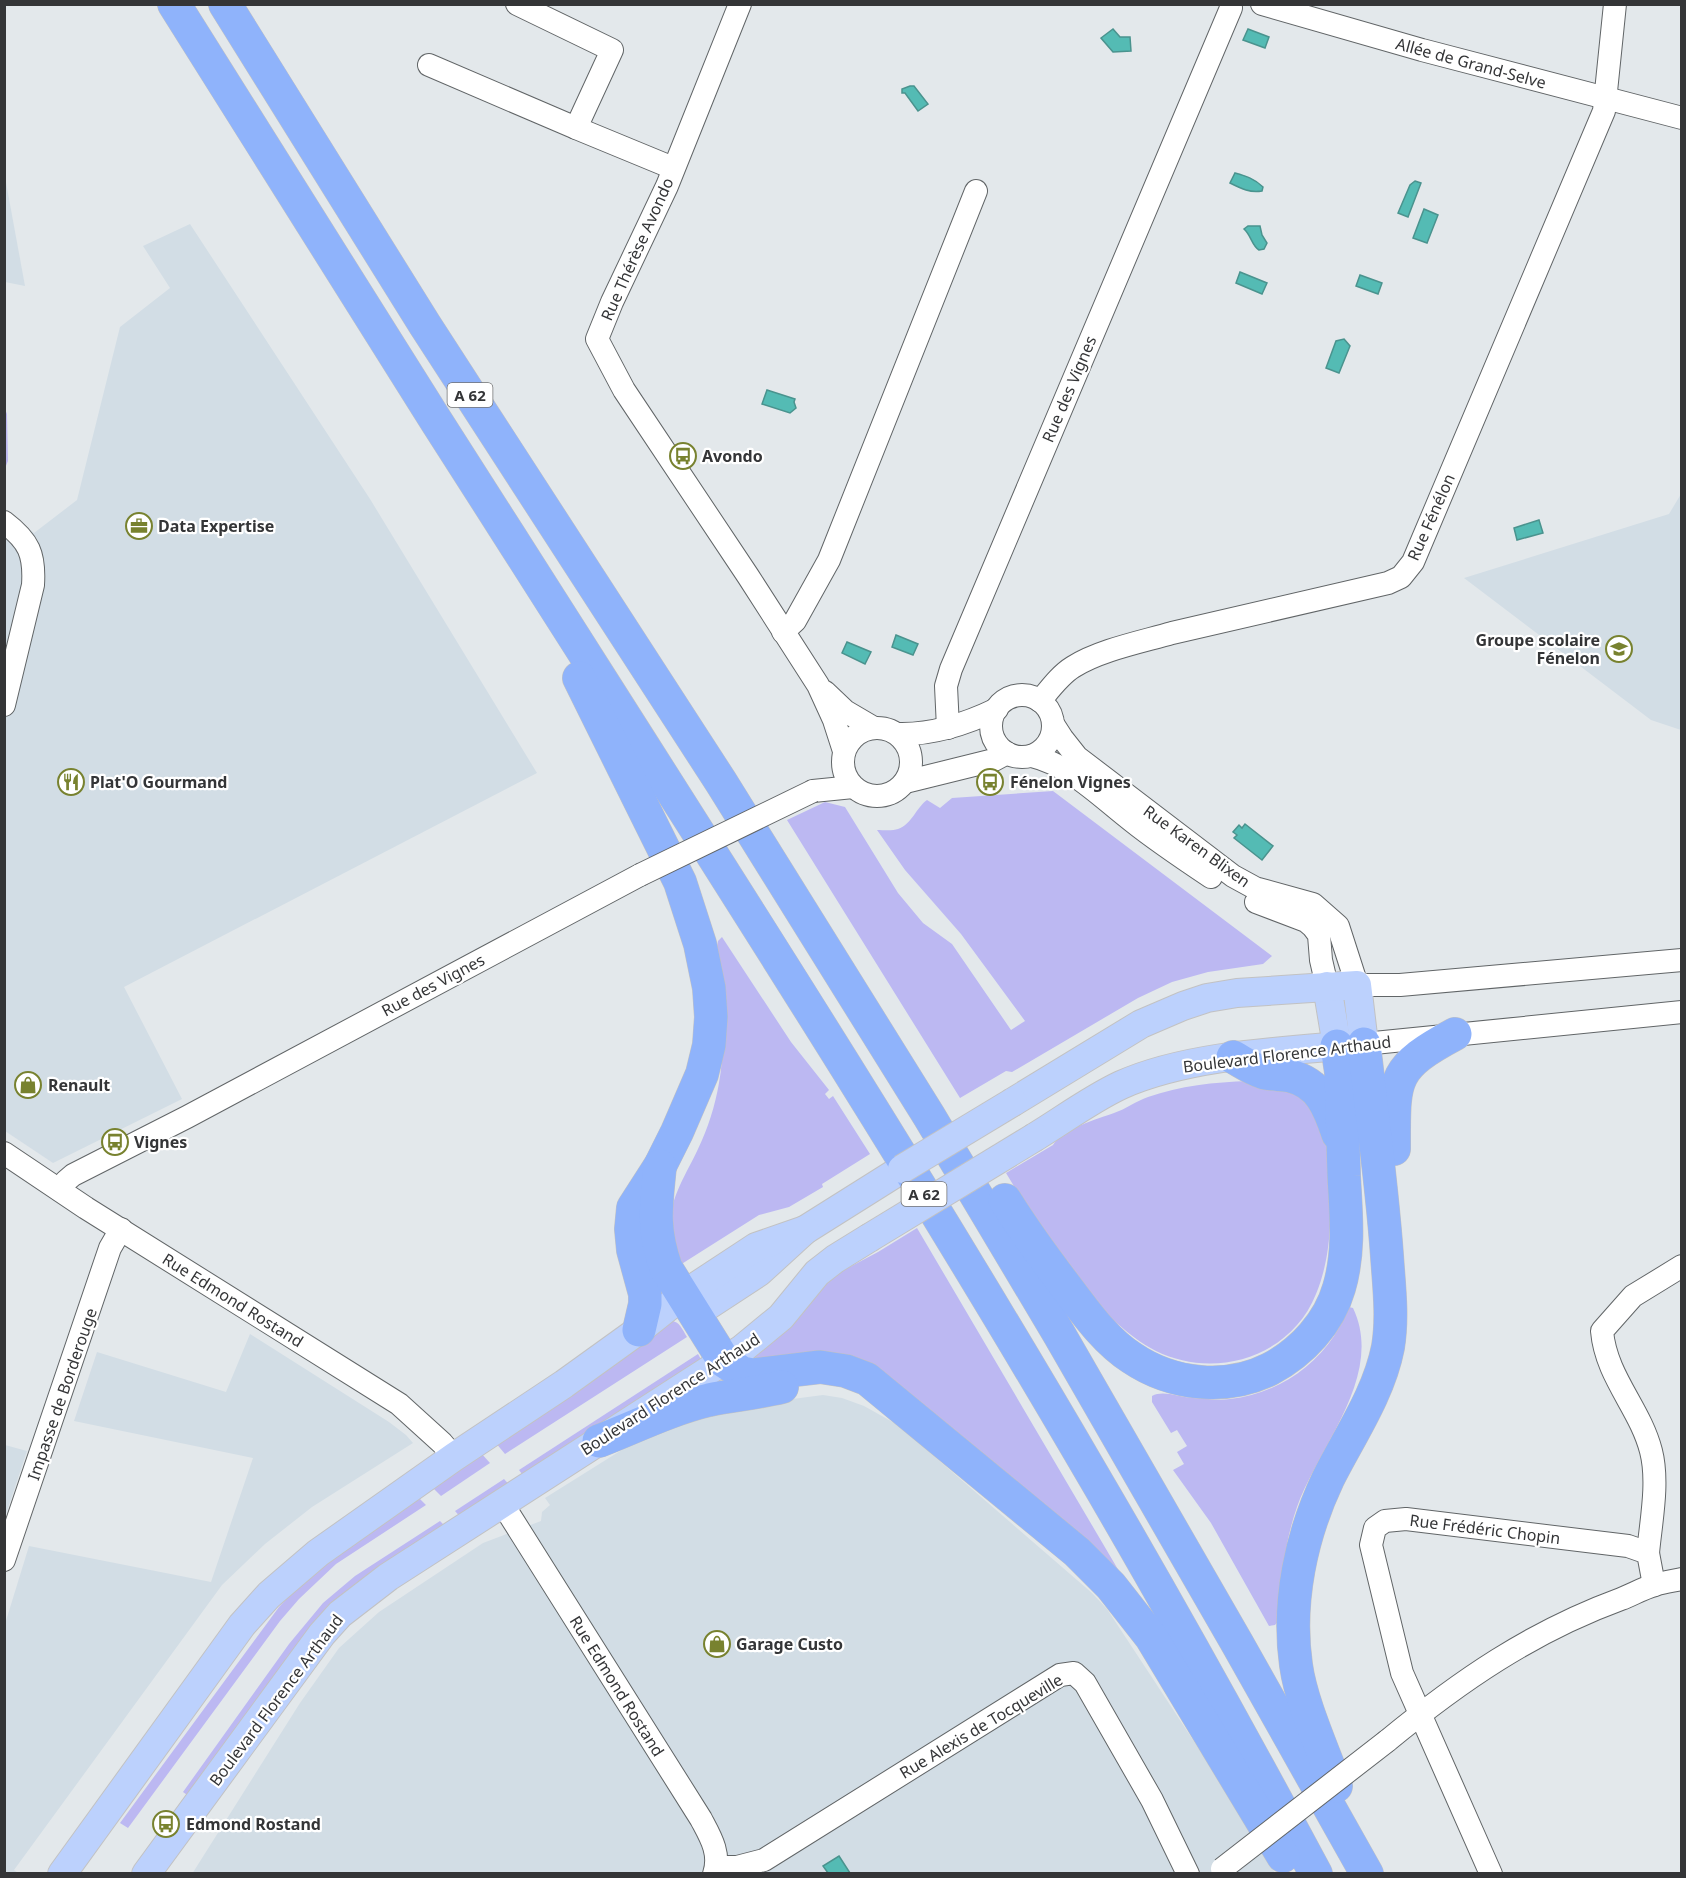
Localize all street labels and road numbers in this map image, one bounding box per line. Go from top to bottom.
street label: Allée de Grand-Selve [1393,32,1549,94]
street label: Rue Thérèse Avondo [596,174,678,324]
street label: Rue des Vignes [1037,332,1101,446]
road number: A 62 [448,383,492,407]
street label: Rue Fénélon [1402,470,1460,564]
street label: Rue Karen Blixen [1139,800,1255,892]
street label: Rue des Vignes [378,949,488,1021]
street label: Boulevard Florence Arthaud [1182,1030,1392,1078]
road number: A 62 [902,1182,946,1206]
street label: Rue Edmond Rostand [158,1248,308,1352]
street label: Impasse de Borderouge [22,1305,102,1483]
street label: Boulevard Florence Arthaud [576,1328,764,1460]
street label: Rue Frédéric Chopin [1408,1509,1562,1549]
street label: Boulevard Florence Arthaud [204,1610,348,1790]
street label: Rue Edmond Rostand [565,1611,669,1761]
street label: Rue Alexis de Tocqueville [895,1669,1067,1783]

